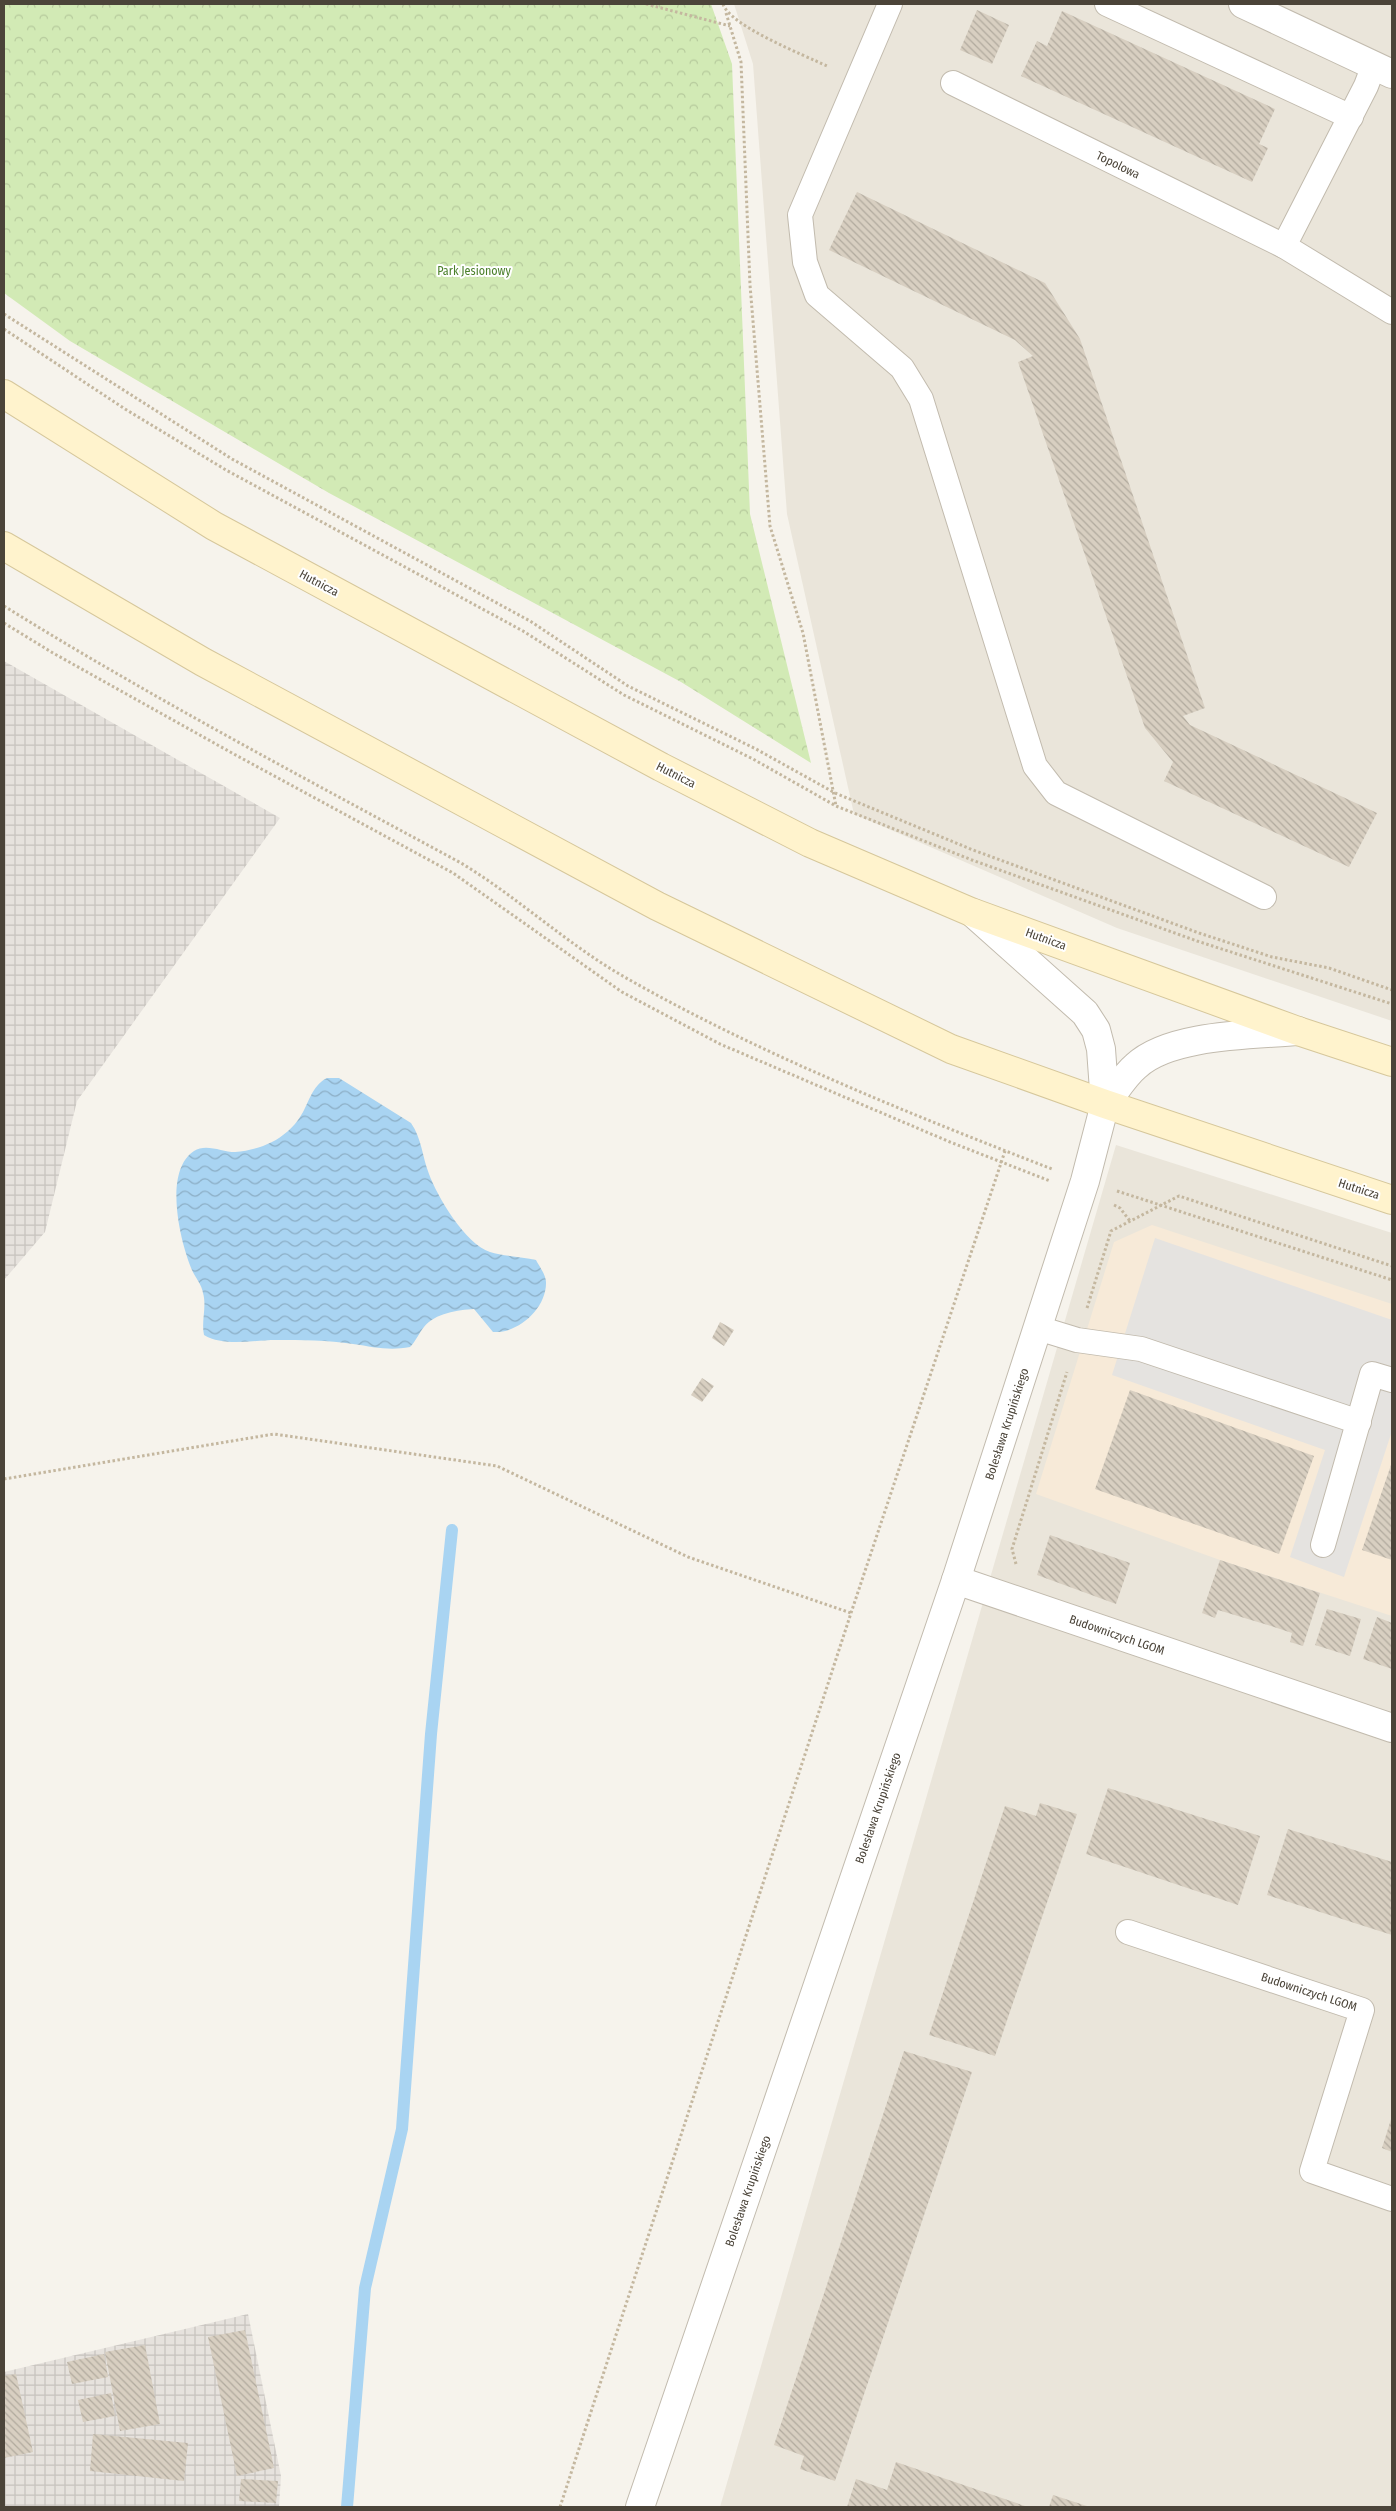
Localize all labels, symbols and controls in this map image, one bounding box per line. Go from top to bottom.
street label: Topolowa [1094,148,1142,182]
park label: Park Jesionowy [437,264,511,278]
street label: Hutnicza [297,567,341,599]
street label: Hutnicza [654,759,698,791]
street label: Hutnicza [1024,925,1068,953]
street label: Hutnicza [1337,1176,1381,1202]
street label: Bolesława Krupińskiego [982,1366,1032,1482]
street label: Budowniczych LGOM [1067,1612,1167,1658]
street label: Bolesława Krupińskiego [852,1751,904,1865]
street label: Budowniczych LGOM [1259,1970,1359,2014]
street label: Bolesława Krupińskiego [722,2134,774,2248]

